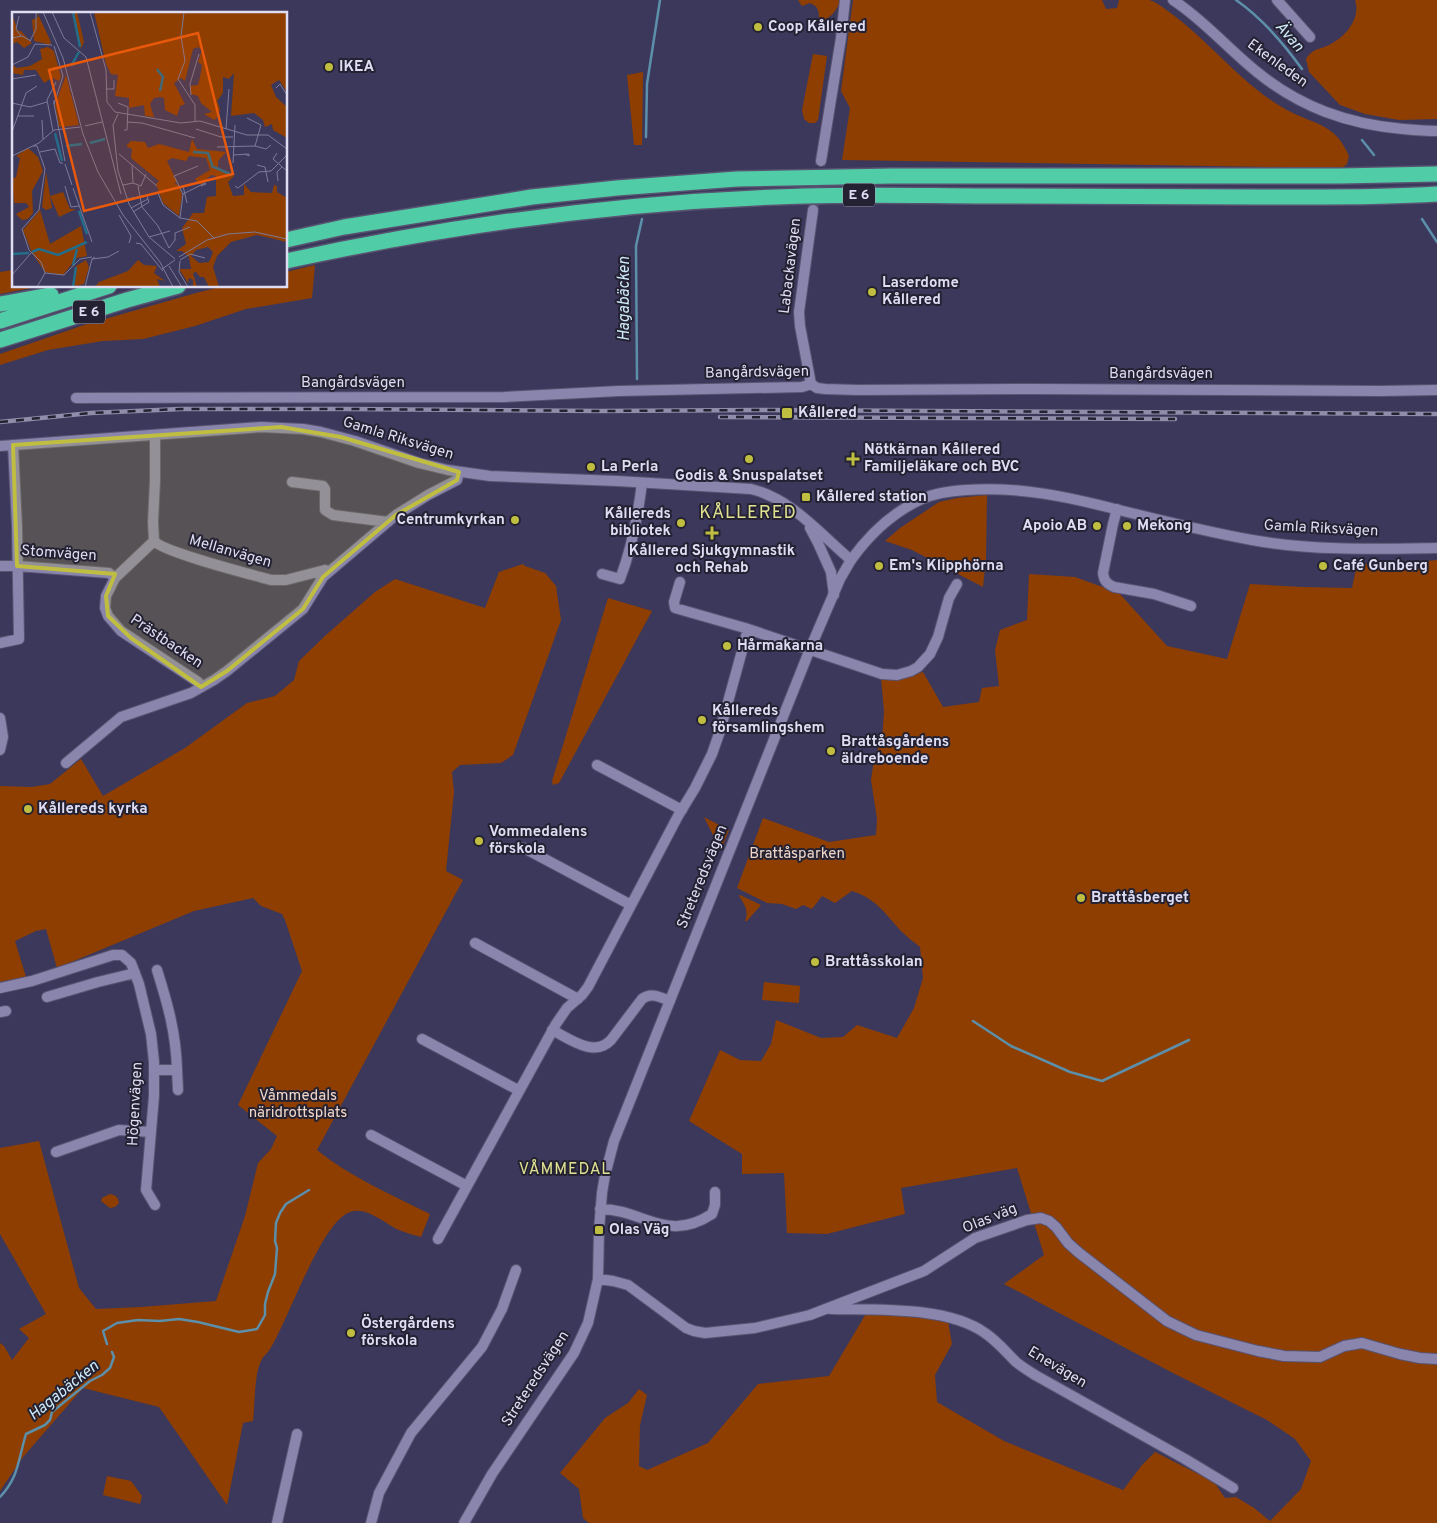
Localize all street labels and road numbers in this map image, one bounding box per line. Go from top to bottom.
street label: Ekenleden [1243,36,1311,92]
road number: E 6 [843,184,875,206]
street label: Labackavägen [776,217,806,315]
road number: E 6 [73,300,105,324]
street label: Bangårdsvägen [705,363,809,383]
street label: Bangårdsvägen [1109,365,1213,384]
street label: Bangårdsvägen [301,374,405,393]
street label: Gamla Riksvägen [340,413,456,465]
street label: Gamla Riksvägen [1263,517,1379,541]
street label: Mellanvägen [187,531,273,573]
street label: Stomvägen [21,542,97,566]
street label: Prästbacken [126,611,206,673]
street label: Streteredsvägen [674,822,732,932]
street label: Högenvägen [124,1061,148,1147]
street label: Olas väg [960,1200,1020,1238]
street label: Streteredsvägen [498,1328,574,1430]
street label: Enevägen [1024,1343,1090,1393]

